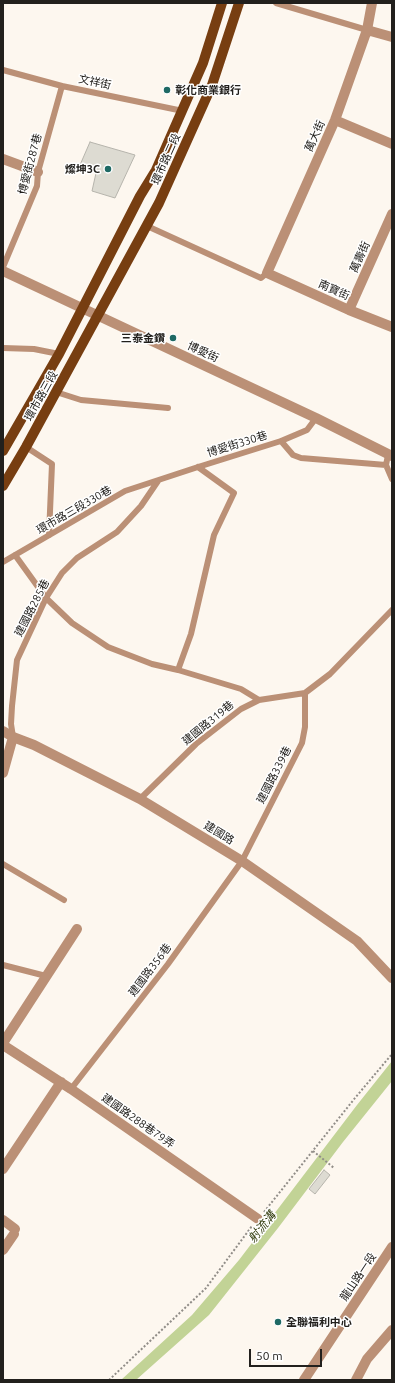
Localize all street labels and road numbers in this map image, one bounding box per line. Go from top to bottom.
street label: 文祥街 [77,72,113,92]
street label: 萬大街 [302,118,328,154]
street label: 環市路二段 [149,131,183,187]
street label: 博愛街287巷 [16,132,44,196]
street label: 萬壽街 [347,239,373,275]
street label: 南寶街 [316,277,352,303]
street label: 博愛街 [185,339,221,365]
street label: 環市路三段 [22,369,60,423]
street label: 博愛街330巷 [205,429,269,459]
street label: 環市路三段330巷 [34,483,114,537]
street label: 建國路285巷 [12,577,52,639]
street label: 建國路319巷 [180,698,236,748]
street label: 建國路339巷 [254,744,294,806]
street label: 建國路 [201,819,237,847]
street label: 建國路356巷 [126,941,174,999]
street label: 建國路288巷79弄 [99,1091,177,1151]
street label: 龍山路一段 [337,1251,379,1303]

